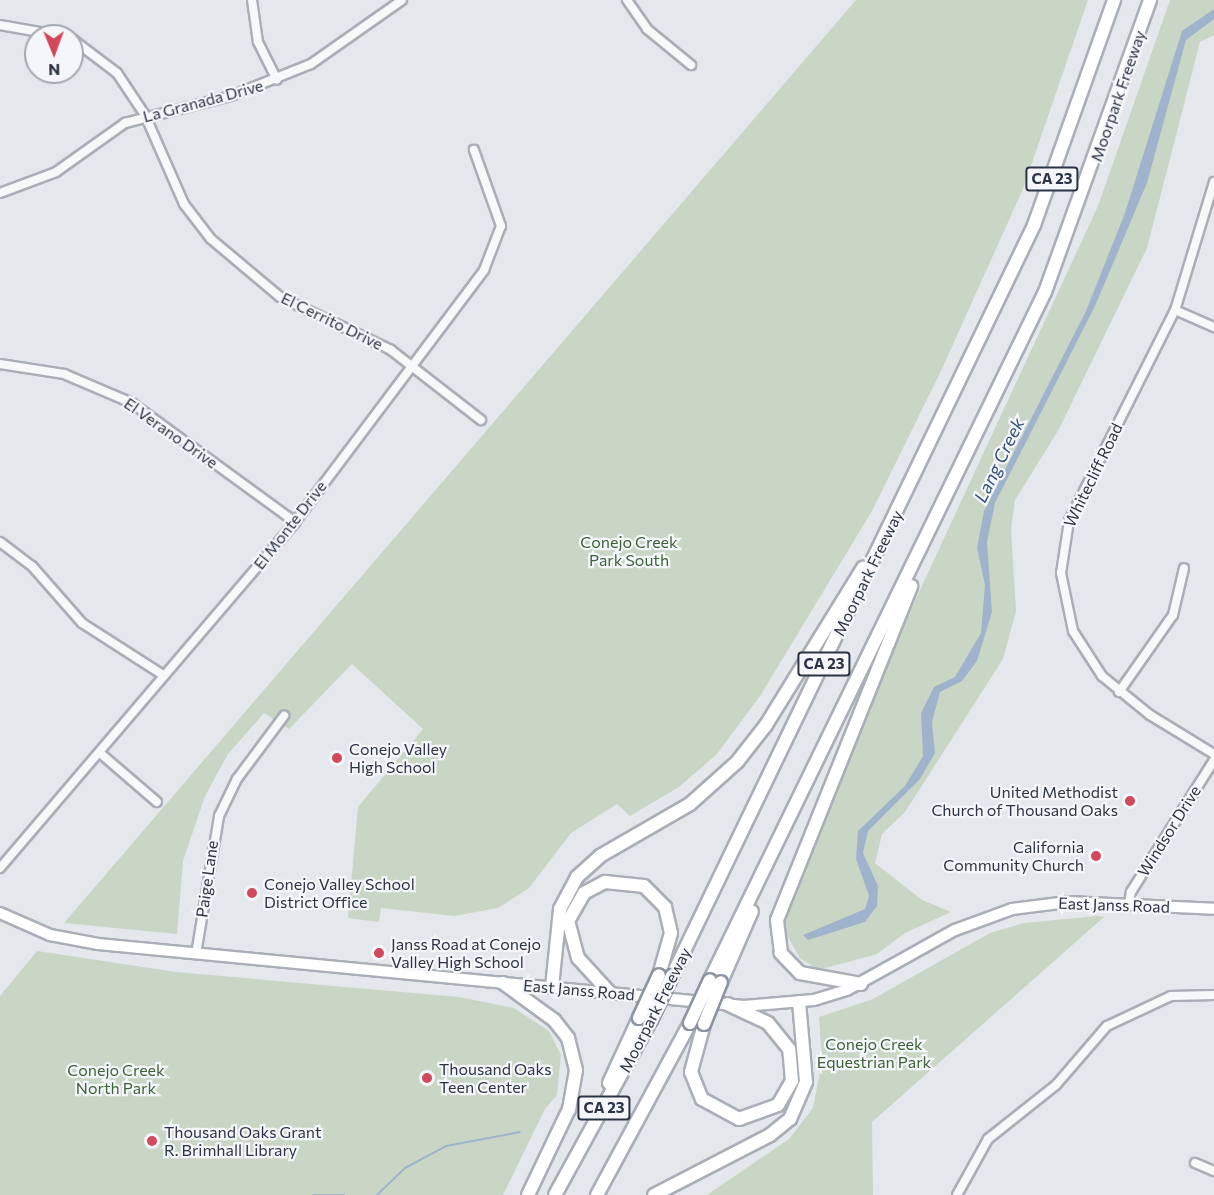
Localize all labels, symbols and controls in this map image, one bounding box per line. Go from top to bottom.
north arrow [24,24,84,84]
street label: Moorpark Freeway [1087,28,1149,164]
text: N [48,61,60,80]
street label: La Granada Drive [141,76,265,126]
road number: CA 23 [1025,167,1079,191]
street label: El Cerrito Drive [278,288,386,354]
street label: El Verano Drive [120,394,222,472]
water label: Lang Creek [969,414,1029,506]
street label: Whitecliff Road [1060,420,1126,530]
street label: El Monte Drive [249,477,331,573]
street label: Moorpark Freeway [829,507,907,639]
park label: Conejo Creek Park South [580,532,678,570]
road number: CA 23 [797,652,851,676]
place label: Conejo Valley High School [349,739,447,777]
marker: Conejo Valley High School [330,751,344,765]
place label: United Methodist Church of Thousand Oaks [931,782,1118,820]
street label: Windsor Drive [1133,782,1205,880]
marker: United Methodist Church of Thousand Oaks [1123,794,1137,808]
place label: California Community Church [943,837,1084,875]
street label: Paige Lane [192,839,222,919]
marker: California Community Church [1089,849,1103,863]
place label: Conejo Valley School District Office [264,874,415,912]
marker: Conejo Valley School District Office [245,886,259,900]
street label: East Janss Road [1058,893,1170,917]
place label: Janss Road at Conejo Valley High School [391,934,541,972]
street label: Moorpark Freeway [615,944,695,1076]
marker: Janss Road at Conejo Valley High School [372,946,386,960]
street label: East Janss Road [522,976,636,1004]
park label: Conejo Creek Equestrian Park [817,1034,931,1072]
place label: Thousand Oaks Teen Center [439,1059,551,1097]
park label: Conejo Creek North Park [67,1060,165,1098]
marker: Thousand Oaks Teen Center [420,1071,434,1085]
road number: CA 23 [577,1096,631,1120]
place label: Thousand Oaks Grant R. Brimhall Library [164,1122,322,1160]
marker: Thousand Oaks Grant R. Brimhall Library [145,1134,159,1148]

